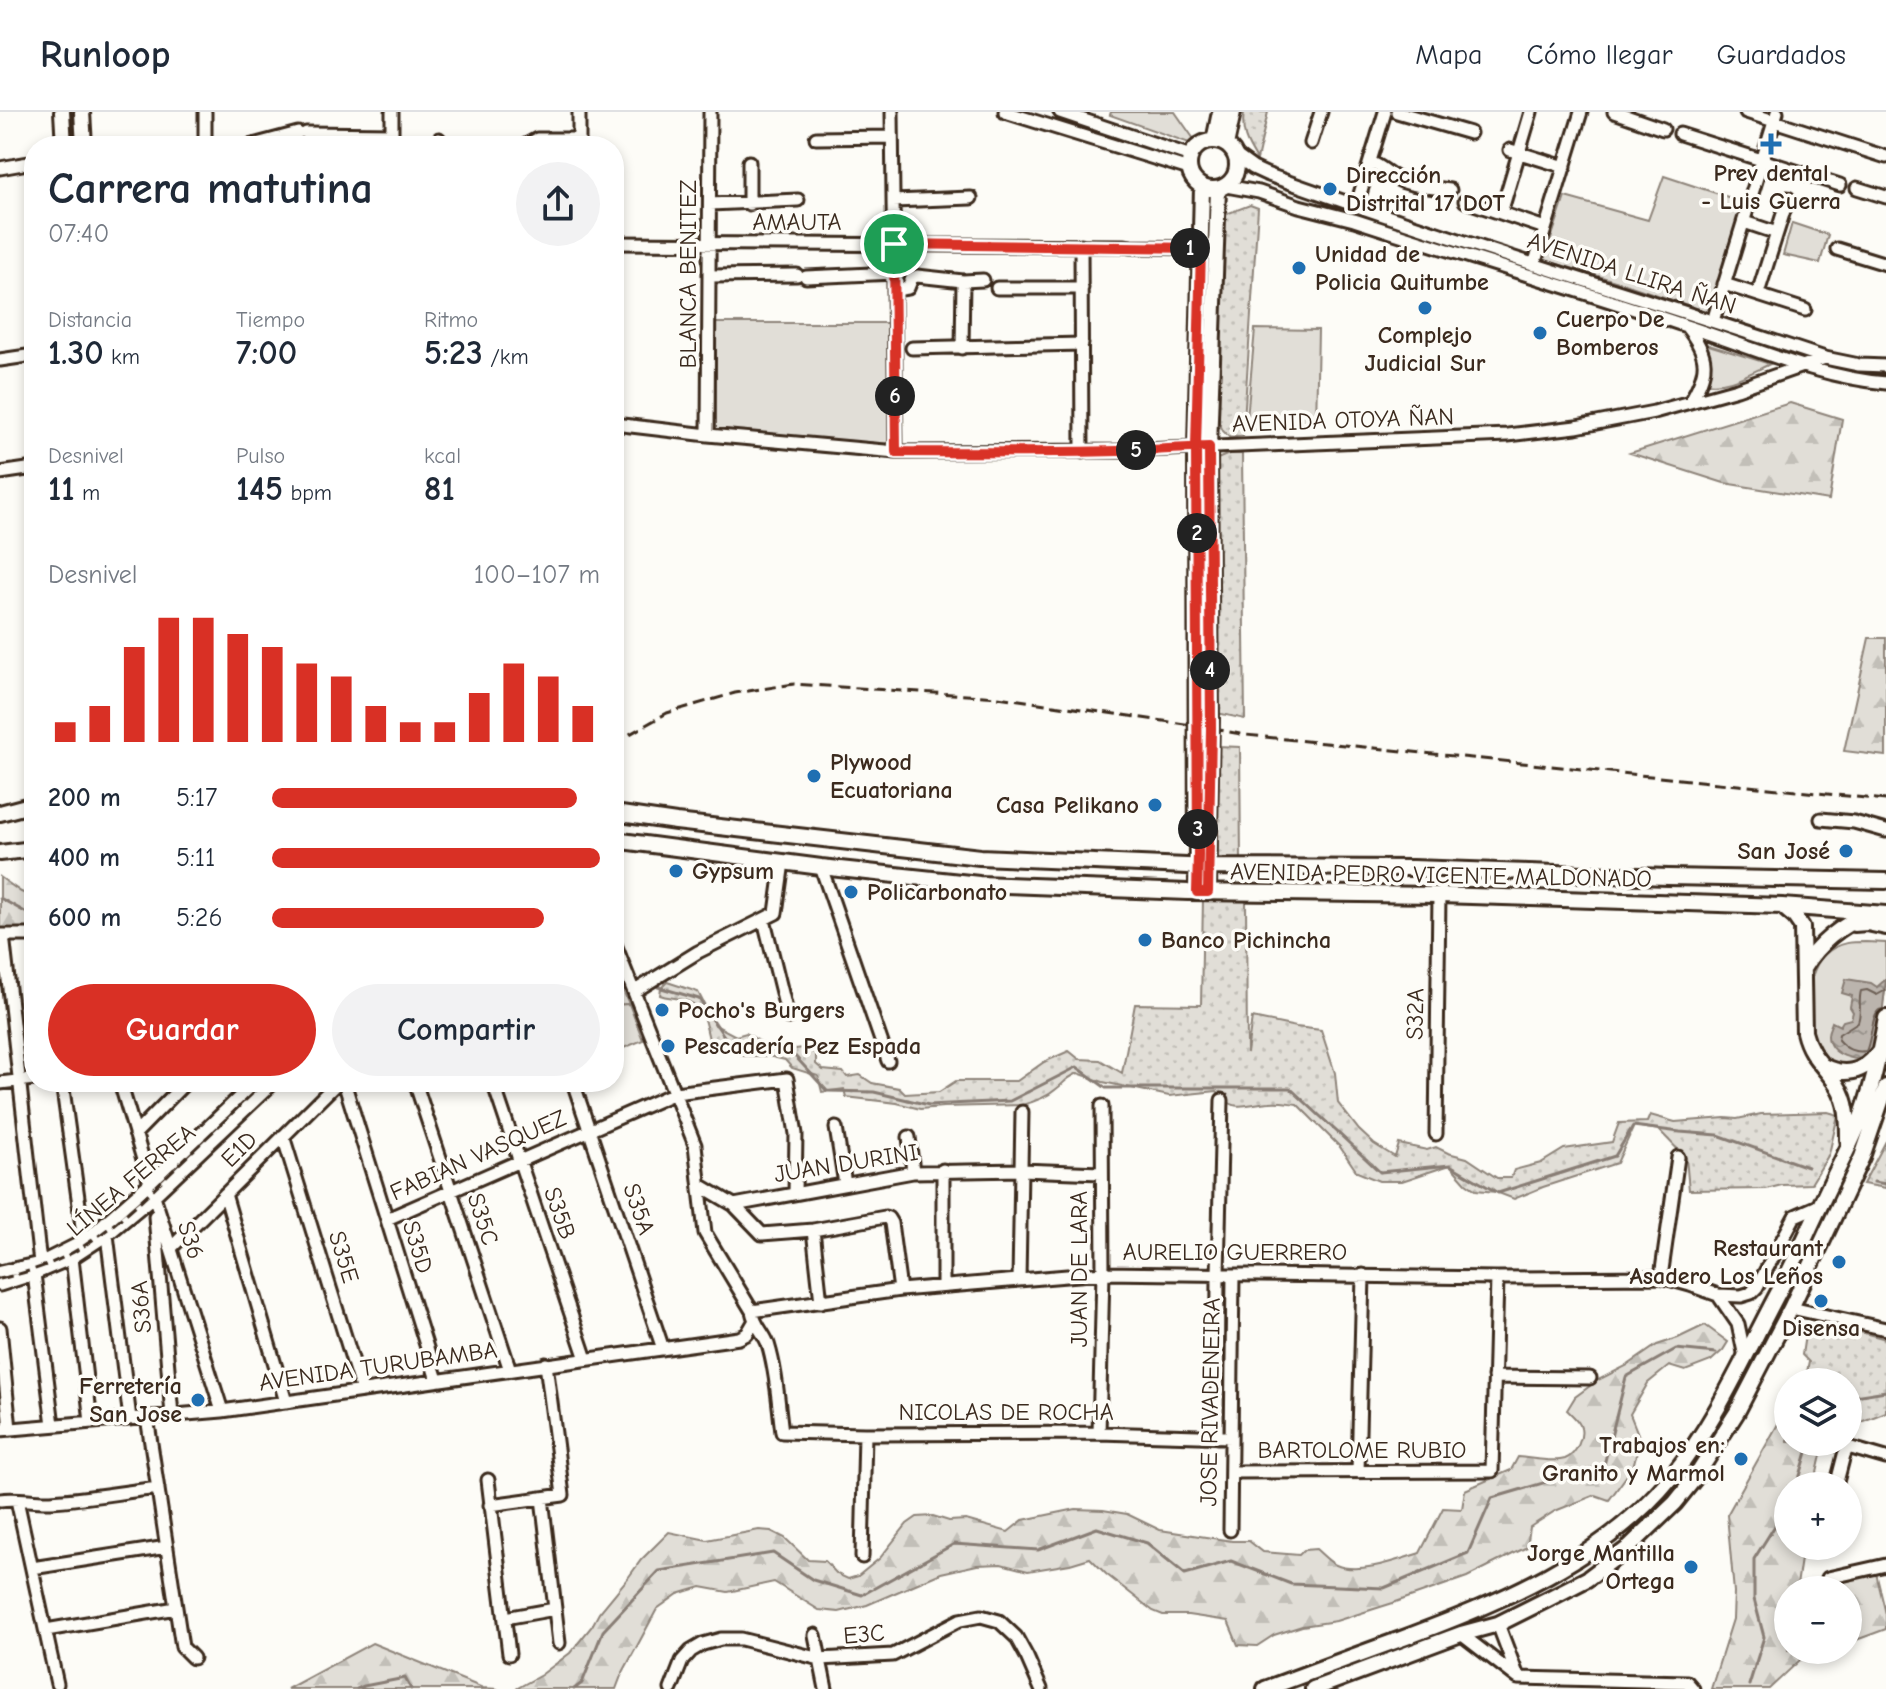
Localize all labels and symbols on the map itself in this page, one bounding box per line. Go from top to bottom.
marker: Prev dental - Luis Guerra [1760,133,1782,155]
place label: Prev dental - Luis Guerra [1701,159,1841,215]
place label: Dirección Distrital 17 DOT [1346,161,1505,217]
street label: BLANCA BENITEZ [674,180,702,368]
marker: Dirección Distrital 17 DOT [1321,180,1339,198]
street label: AMAUTA [753,208,842,236]
pin [860,210,928,278]
street label: AVENIDA LLIRA ÑAN [1524,226,1740,320]
pin: 1 [1170,228,1210,268]
place label: Unidad de Policia Quitumbe [1315,240,1489,296]
marker: Unidad de Policia Quitumbe [1290,259,1308,277]
marker: Complejo Judicial Sur [1416,299,1434,317]
place label: Cuerpo De Bomberos [1556,305,1665,361]
place label: Complejo Judicial Sur [1365,321,1486,377]
marker: Cuerpo De Bomberos [1531,324,1549,342]
pin: 6 [875,376,915,416]
street label: AVENIDA OTOYA ÑAN [1232,402,1454,438]
pin: 5 [1116,430,1156,470]
pin: 2 [1177,513,1217,553]
pin: 4 [1190,650,1230,690]
place label: Plywood Ecuatoriana [830,748,953,804]
marker: Plywood Ecuatoriana [805,767,823,785]
place label: Casa Pelikano [996,791,1139,819]
marker: Casa Pelikano [1146,796,1164,814]
pin: 3 [1178,809,1218,849]
place label: San José [1737,837,1830,865]
marker: San José [1837,842,1855,860]
place label: Gypsum [692,857,774,885]
street label: AVENIDA PEDRO VICENTE MALDONADO [1230,857,1652,893]
marker: Gypsum [667,862,685,880]
place label: Policarbonato [867,878,1007,906]
marker: Policarbonato [842,883,860,901]
place label: Banco Pichincha [1161,926,1331,954]
marker: Banco Pichincha [1136,931,1154,949]
street label: S32A [1401,988,1429,1040]
place label: Pocho's Burgers [678,996,845,1024]
marker: Pocho's Burgers [653,1001,671,1019]
place label: Pescadería Pez Espada [684,1032,921,1060]
marker: Pescadería Pez Espada [659,1037,677,1055]
street label: FABIAN VASQUEZ [385,1104,571,1206]
street label: LÍNEA FERREA [61,1118,201,1242]
street label: E1D [215,1125,263,1173]
street label: JUAN DURINI [772,1138,920,1188]
street label: S35A [617,1180,661,1238]
street label: S35B [538,1183,582,1243]
street label: S35C [461,1189,505,1249]
street label: JUAN DE LARA [1065,1191,1093,1347]
street label: S36 [172,1217,210,1263]
street label: S35D [397,1217,439,1277]
street label: S35E [323,1228,365,1286]
place label: Restaurant Asadero Los Leños [1630,1234,1824,1290]
street label: AURELIO GUERRERO [1123,1238,1347,1266]
marker: Restaurant Asadero Los Leños [1830,1253,1848,1271]
street label: S36A [125,1280,157,1334]
marker: Disensa [1812,1292,1830,1310]
street label: JOSE RIVADENEIRA [1194,1297,1226,1507]
place label: Disensa [1782,1314,1860,1342]
street label: AVENIDA TURUBAMBA [257,1335,499,1397]
place label: Ferretería San Jose [79,1372,182,1428]
marker: Ferretería San Jose [189,1391,207,1409]
street label: NICOLAS DE ROCHA [898,1398,1114,1426]
place label: Trabajos en: Granito y Marmol [1542,1431,1725,1487]
street label: BARTOLOME RUBIO [1258,1436,1466,1464]
marker: Trabajos en: Granito y Marmol [1732,1450,1750,1468]
place label: Jorge Mantilla Ortega [1527,1539,1675,1595]
marker: Jorge Mantilla Ortega [1682,1558,1700,1576]
street label: E3C [842,1618,886,1650]

